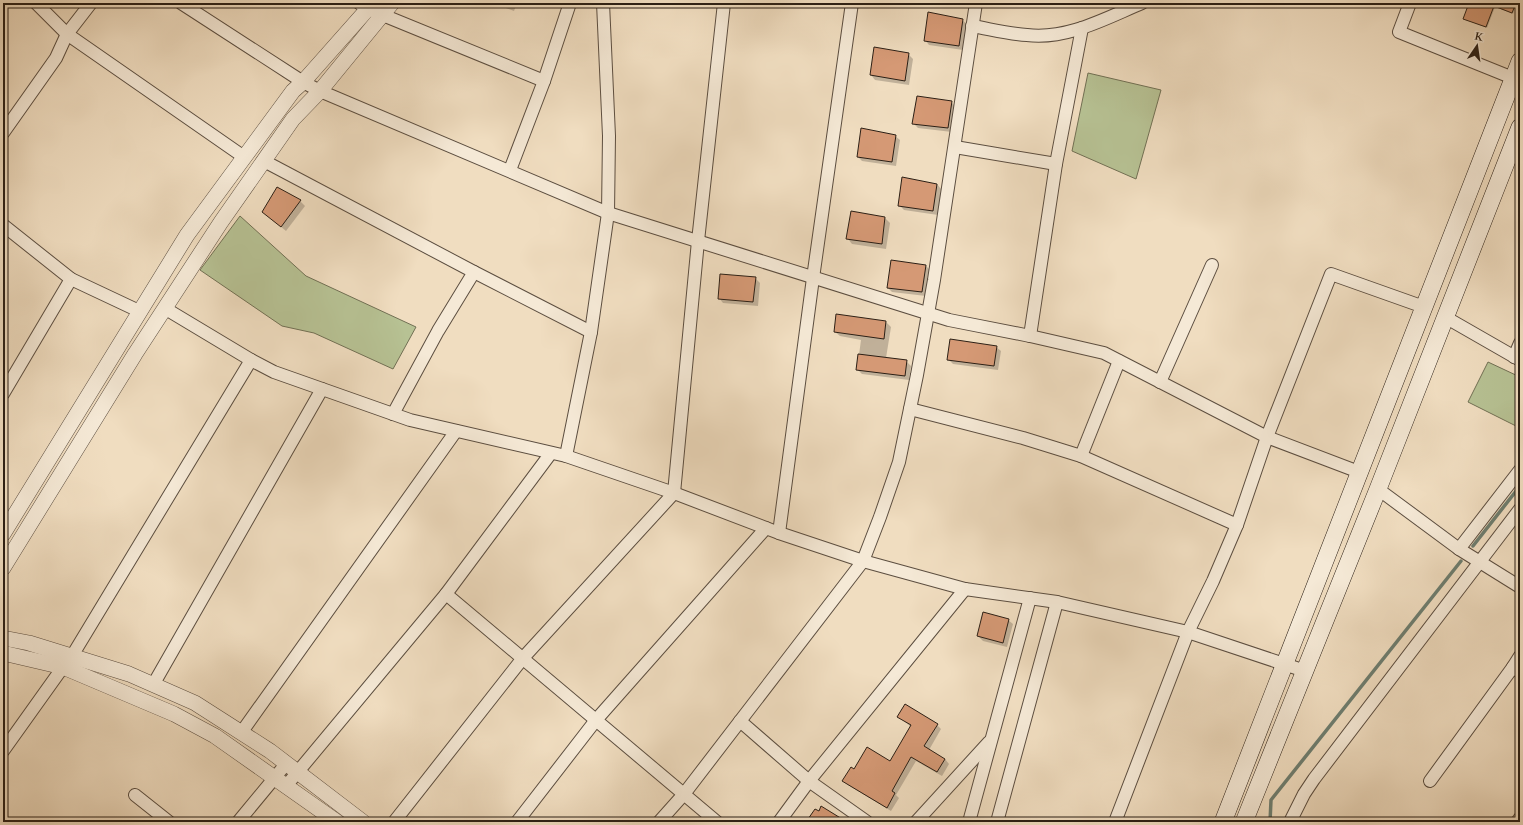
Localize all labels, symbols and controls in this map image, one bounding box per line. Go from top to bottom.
north arrow [1457,26,1497,66]
text: K [1473,28,1485,45]

